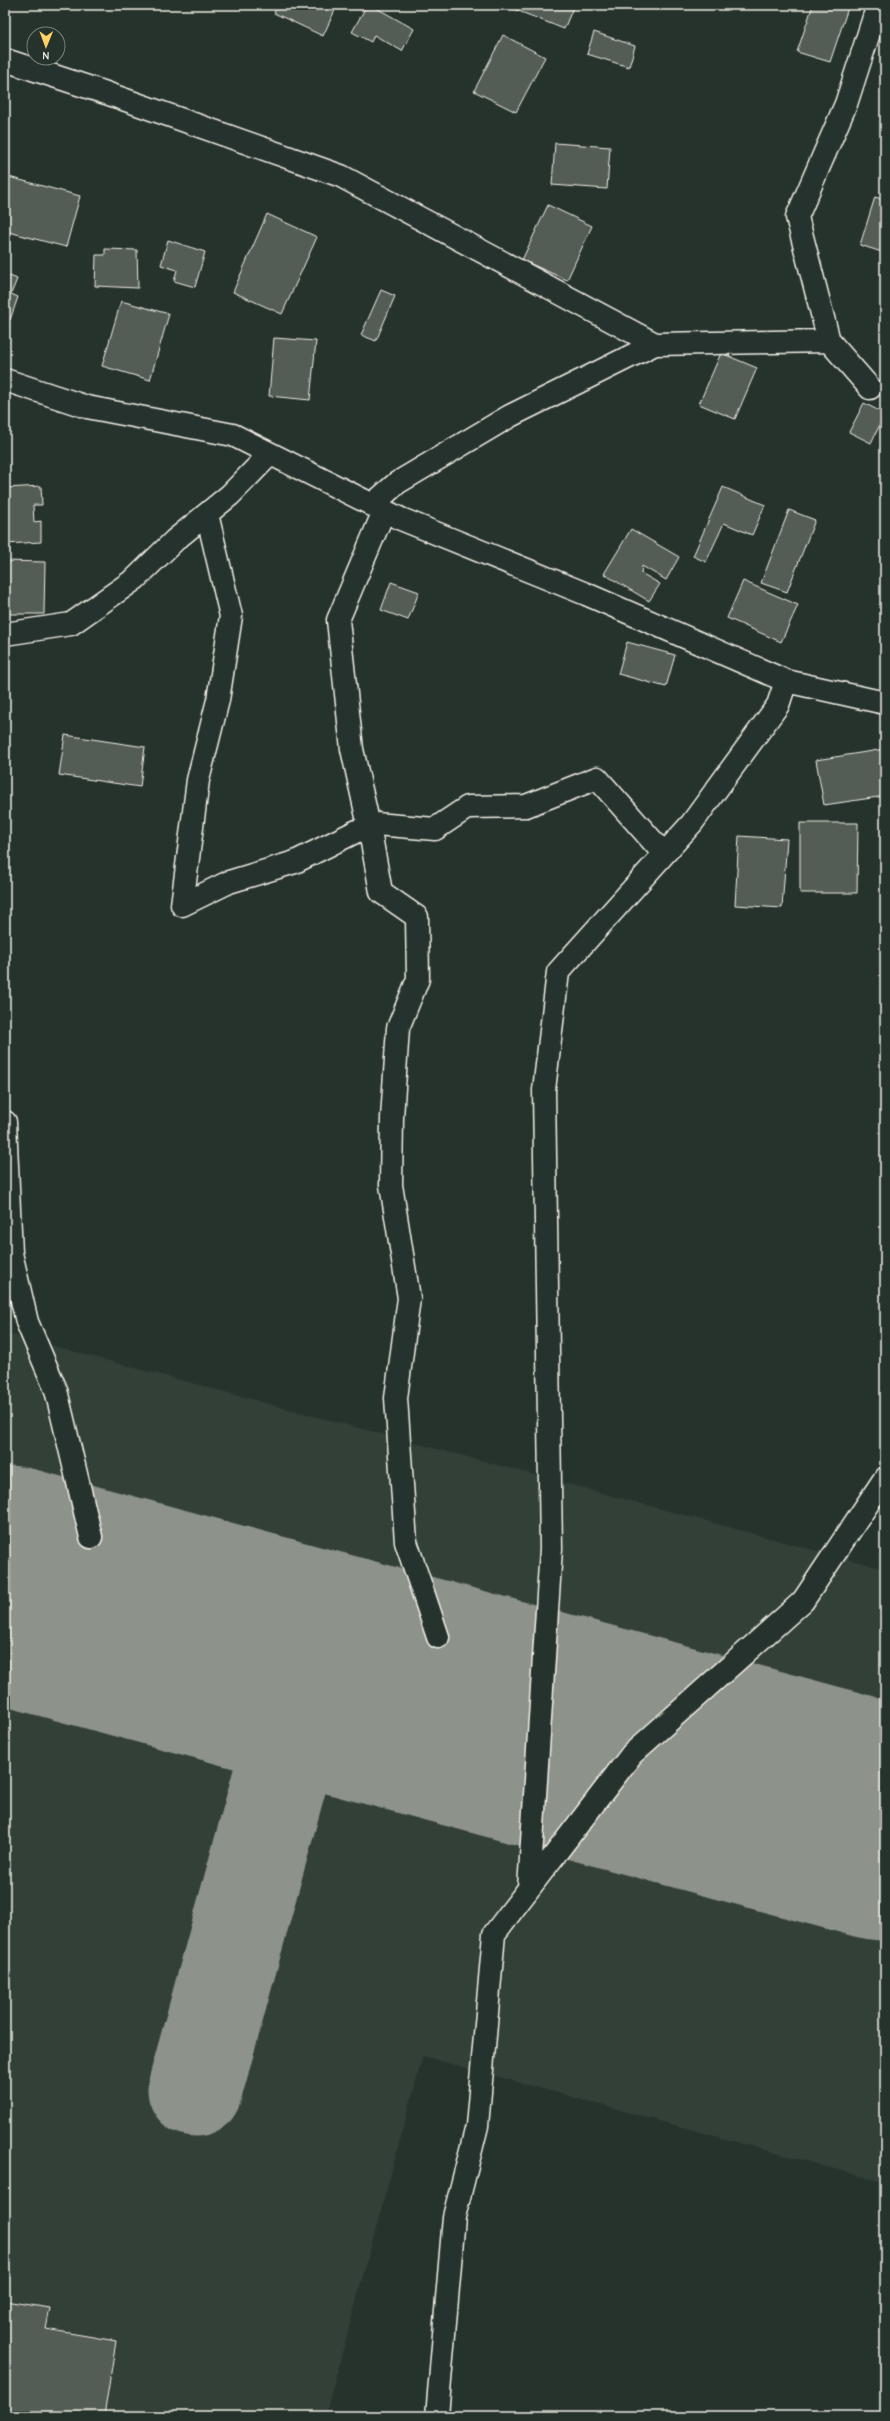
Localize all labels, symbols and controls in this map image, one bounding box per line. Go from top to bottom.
north arrow [26,26,66,66]
text: N [42,49,50,62]

